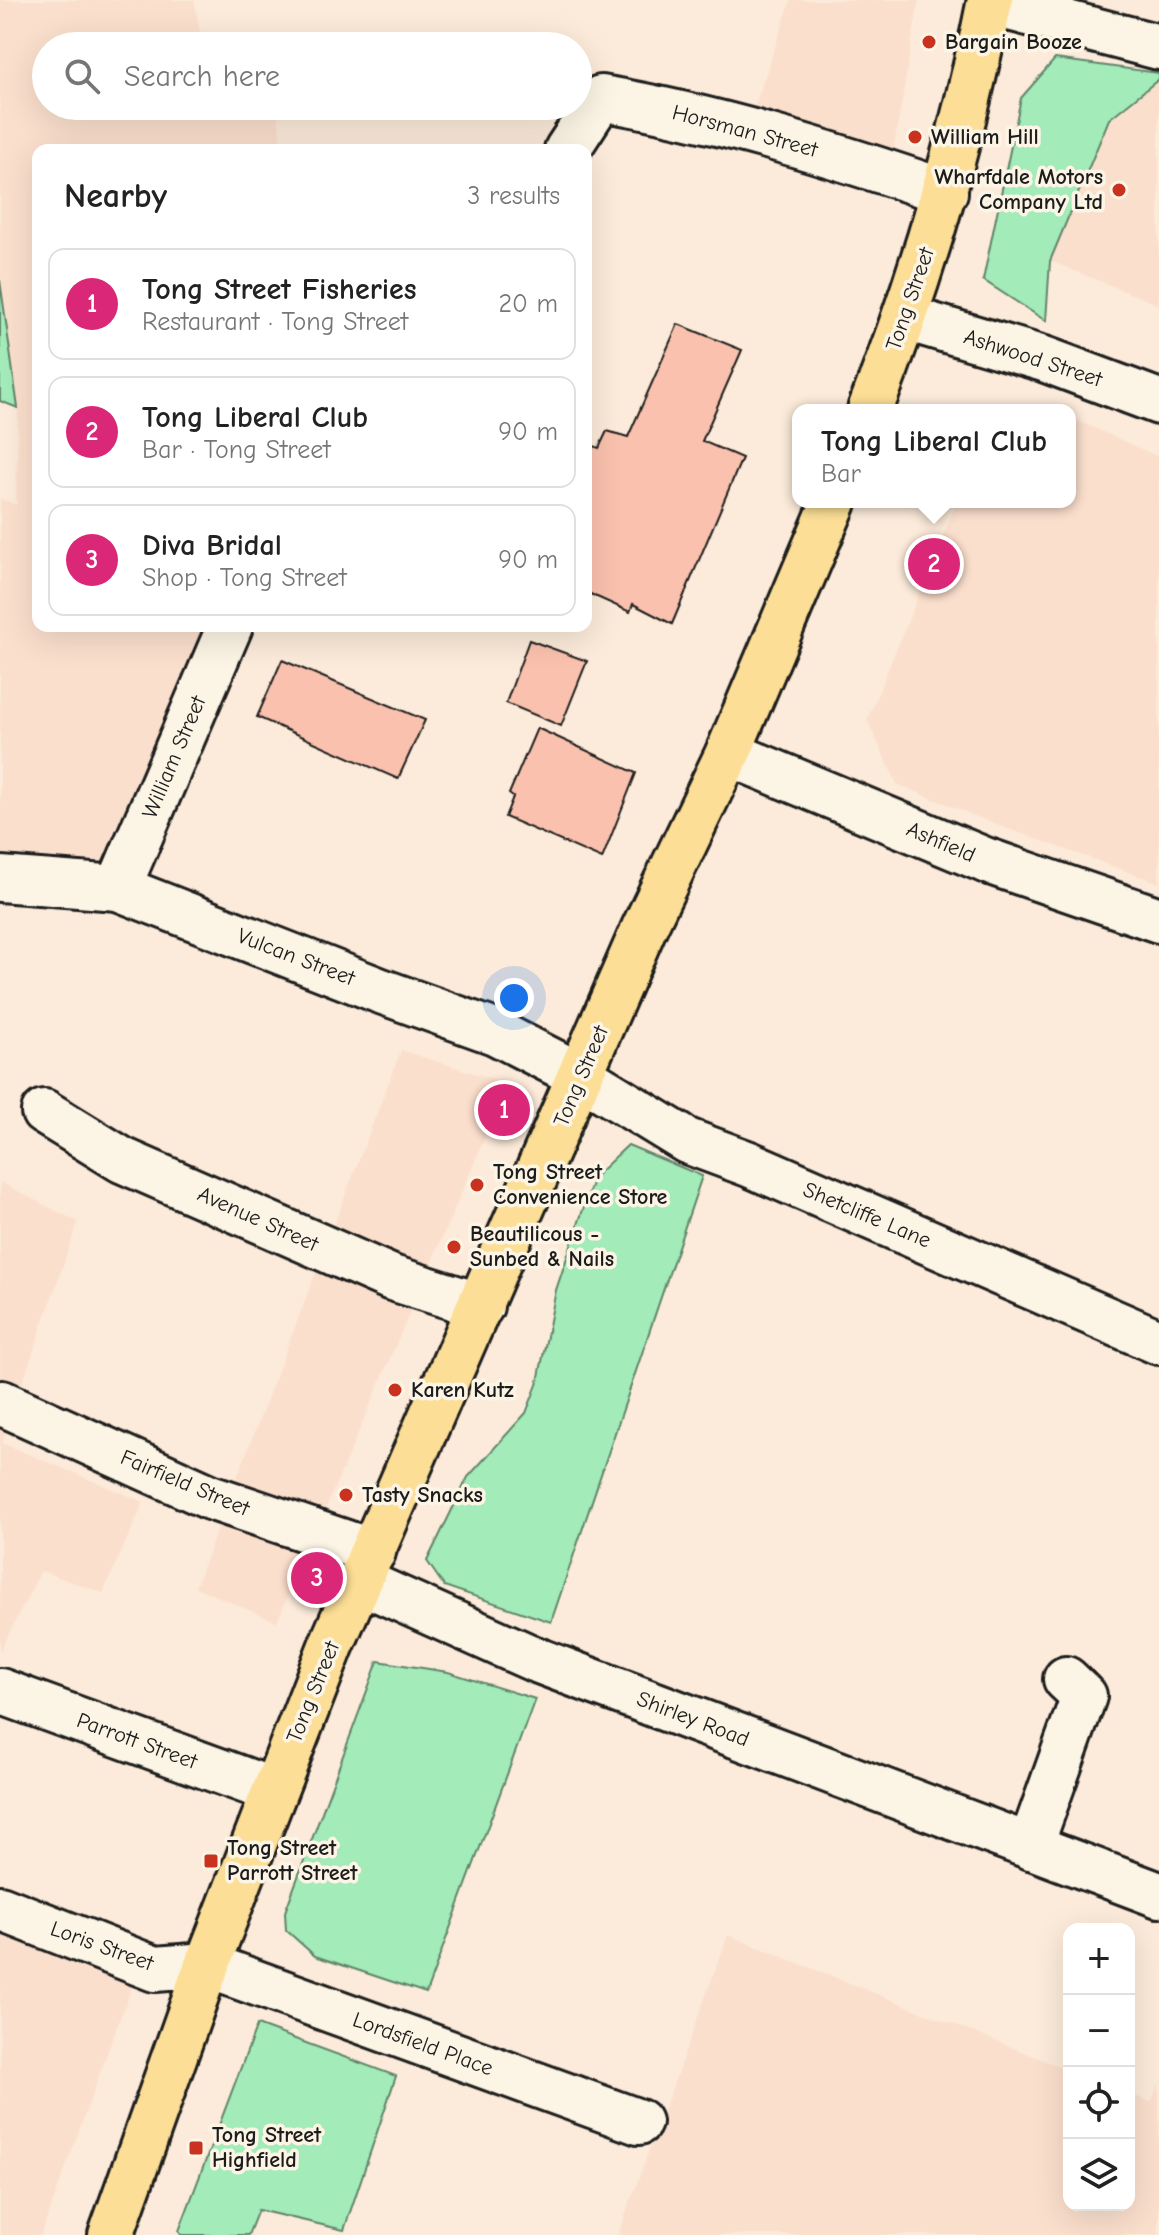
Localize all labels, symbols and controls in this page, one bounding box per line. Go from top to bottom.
place label: Bargain Booze [945,29,1082,55]
search box [32,32,592,120]
marker: Bargain Booze [920,33,938,51]
icon: search [60,54,104,98]
text: Search here [124,59,280,94]
street label: Horsman Street [669,99,821,163]
place label: William Hill [931,124,1039,150]
marker: William Hill [906,128,924,146]
place label: Wharfdale Motors Company Ltd [935,164,1103,215]
text: Nearby [64,176,167,216]
text: 3 results [467,181,560,211]
marker: Wharfdale Motors Company Ltd [1110,181,1128,199]
street label: Tong Street [880,243,940,354]
text: Tong Street Fisheries [142,272,417,307]
text: 1 [87,289,97,319]
text: 20 m [498,289,558,319]
text: Restaurant · Tong Street [142,307,408,337]
street label: Ashwood Street [961,323,1106,393]
text: Tong Liberal Club [142,400,368,435]
popup [792,404,1076,508]
text: 2 [86,417,98,447]
text: 90 m [498,417,558,447]
text: Tong Liberal Club [821,424,1047,459]
text: Bar · Tong Street [142,435,331,465]
text: Bar [821,459,861,489]
text: Diva Bridal [142,528,282,563]
pin: 2 [908,534,960,594]
text: 3 [86,545,98,575]
text: 90 m [498,545,558,575]
text: Shop · Tong Street [142,563,347,593]
street label: William Street [137,691,212,822]
street label: Ashfield [903,816,979,868]
street label: Vulcan Street [234,923,359,992]
your location [494,978,534,1018]
street label: Tong Street [548,1021,614,1130]
pin: 1 [478,1080,530,1140]
place label: Tong Street Convenience Store [493,1159,668,1210]
marker: Tong Street Convenience Store [468,1176,486,1194]
street label: Shetcliffe Lane [799,1176,935,1254]
street label: Avenue Street [194,1181,323,1257]
place label: Beautilicous - Sunbed & Nails [470,1221,614,1272]
marker: Beautilicous - Sunbed & Nails [445,1238,463,1256]
place label: Karen Kutz [411,1377,514,1403]
marker: Karen Kutz [386,1381,404,1399]
street label: Fairfield Street [117,1444,254,1522]
place label: Tasty Snacks [362,1482,483,1508]
marker: Tasty Snacks [337,1486,355,1504]
pin: 3 [291,1548,343,1608]
street label: Tong Street [281,1637,345,1747]
street label: Shirley Road [633,1686,753,1752]
street label: Parrott Street [73,1707,201,1775]
place label: Tong Street Parrott Street [227,1835,358,1886]
marker: Tong Street Parrott Street [202,1852,220,1870]
street label: Loris Street [47,1915,158,1977]
map controls [1063,1923,1135,2211]
button: + [1063,1923,1135,1995]
button: − [1063,1995,1135,2067]
street label: Lordsfield Place [349,2007,497,2081]
button: locate [1063,2067,1135,2139]
place label: Tong Street Highfield [212,2122,322,2173]
marker: Tong Street Highfield [187,2139,205,2157]
button: layers [1063,2139,1135,2211]

